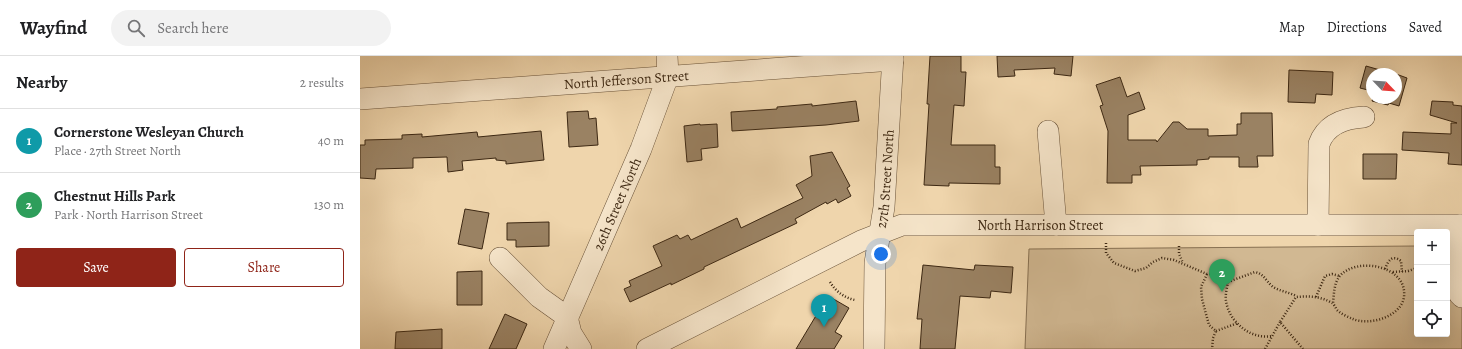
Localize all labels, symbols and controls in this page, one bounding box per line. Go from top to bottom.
search box [111,10,391,46]
text: Wayfind [20,15,87,41]
icon: search [125,17,147,39]
text: Search here [157,18,229,38]
text: Map [1279,18,1305,37]
text: Directions [1327,18,1387,37]
text: Saved [1409,18,1442,37]
street label: North Jefferson Street [563,66,690,94]
north arrow [1366,68,1402,104]
text: Nearby [16,71,67,94]
text: 2 results [300,74,344,91]
text: Cornerstone Wesleyan Church [54,122,244,142]
street label: 27th Street North [872,128,899,230]
text: 1 [27,132,31,149]
text: 40 m [318,132,344,149]
text: Place · 27th Street North [54,142,181,159]
street label: 26th Street North [589,154,646,254]
text: Chestnut Hills Park [54,186,175,206]
text: 2 [26,196,32,213]
text: 130 m [314,196,344,213]
text: Park · North Harrison Street [54,206,203,223]
street label: North Harrison Street [977,216,1104,235]
map controls [1414,229,1450,337]
button: + [1414,229,1450,265]
your location [871,244,891,264]
button: Save [16,248,176,287]
button: Share [184,248,344,287]
pin: 2 [1209,259,1235,292]
button: − [1414,265,1450,301]
pin: 1 [811,294,837,327]
button: locate [1414,301,1450,337]

